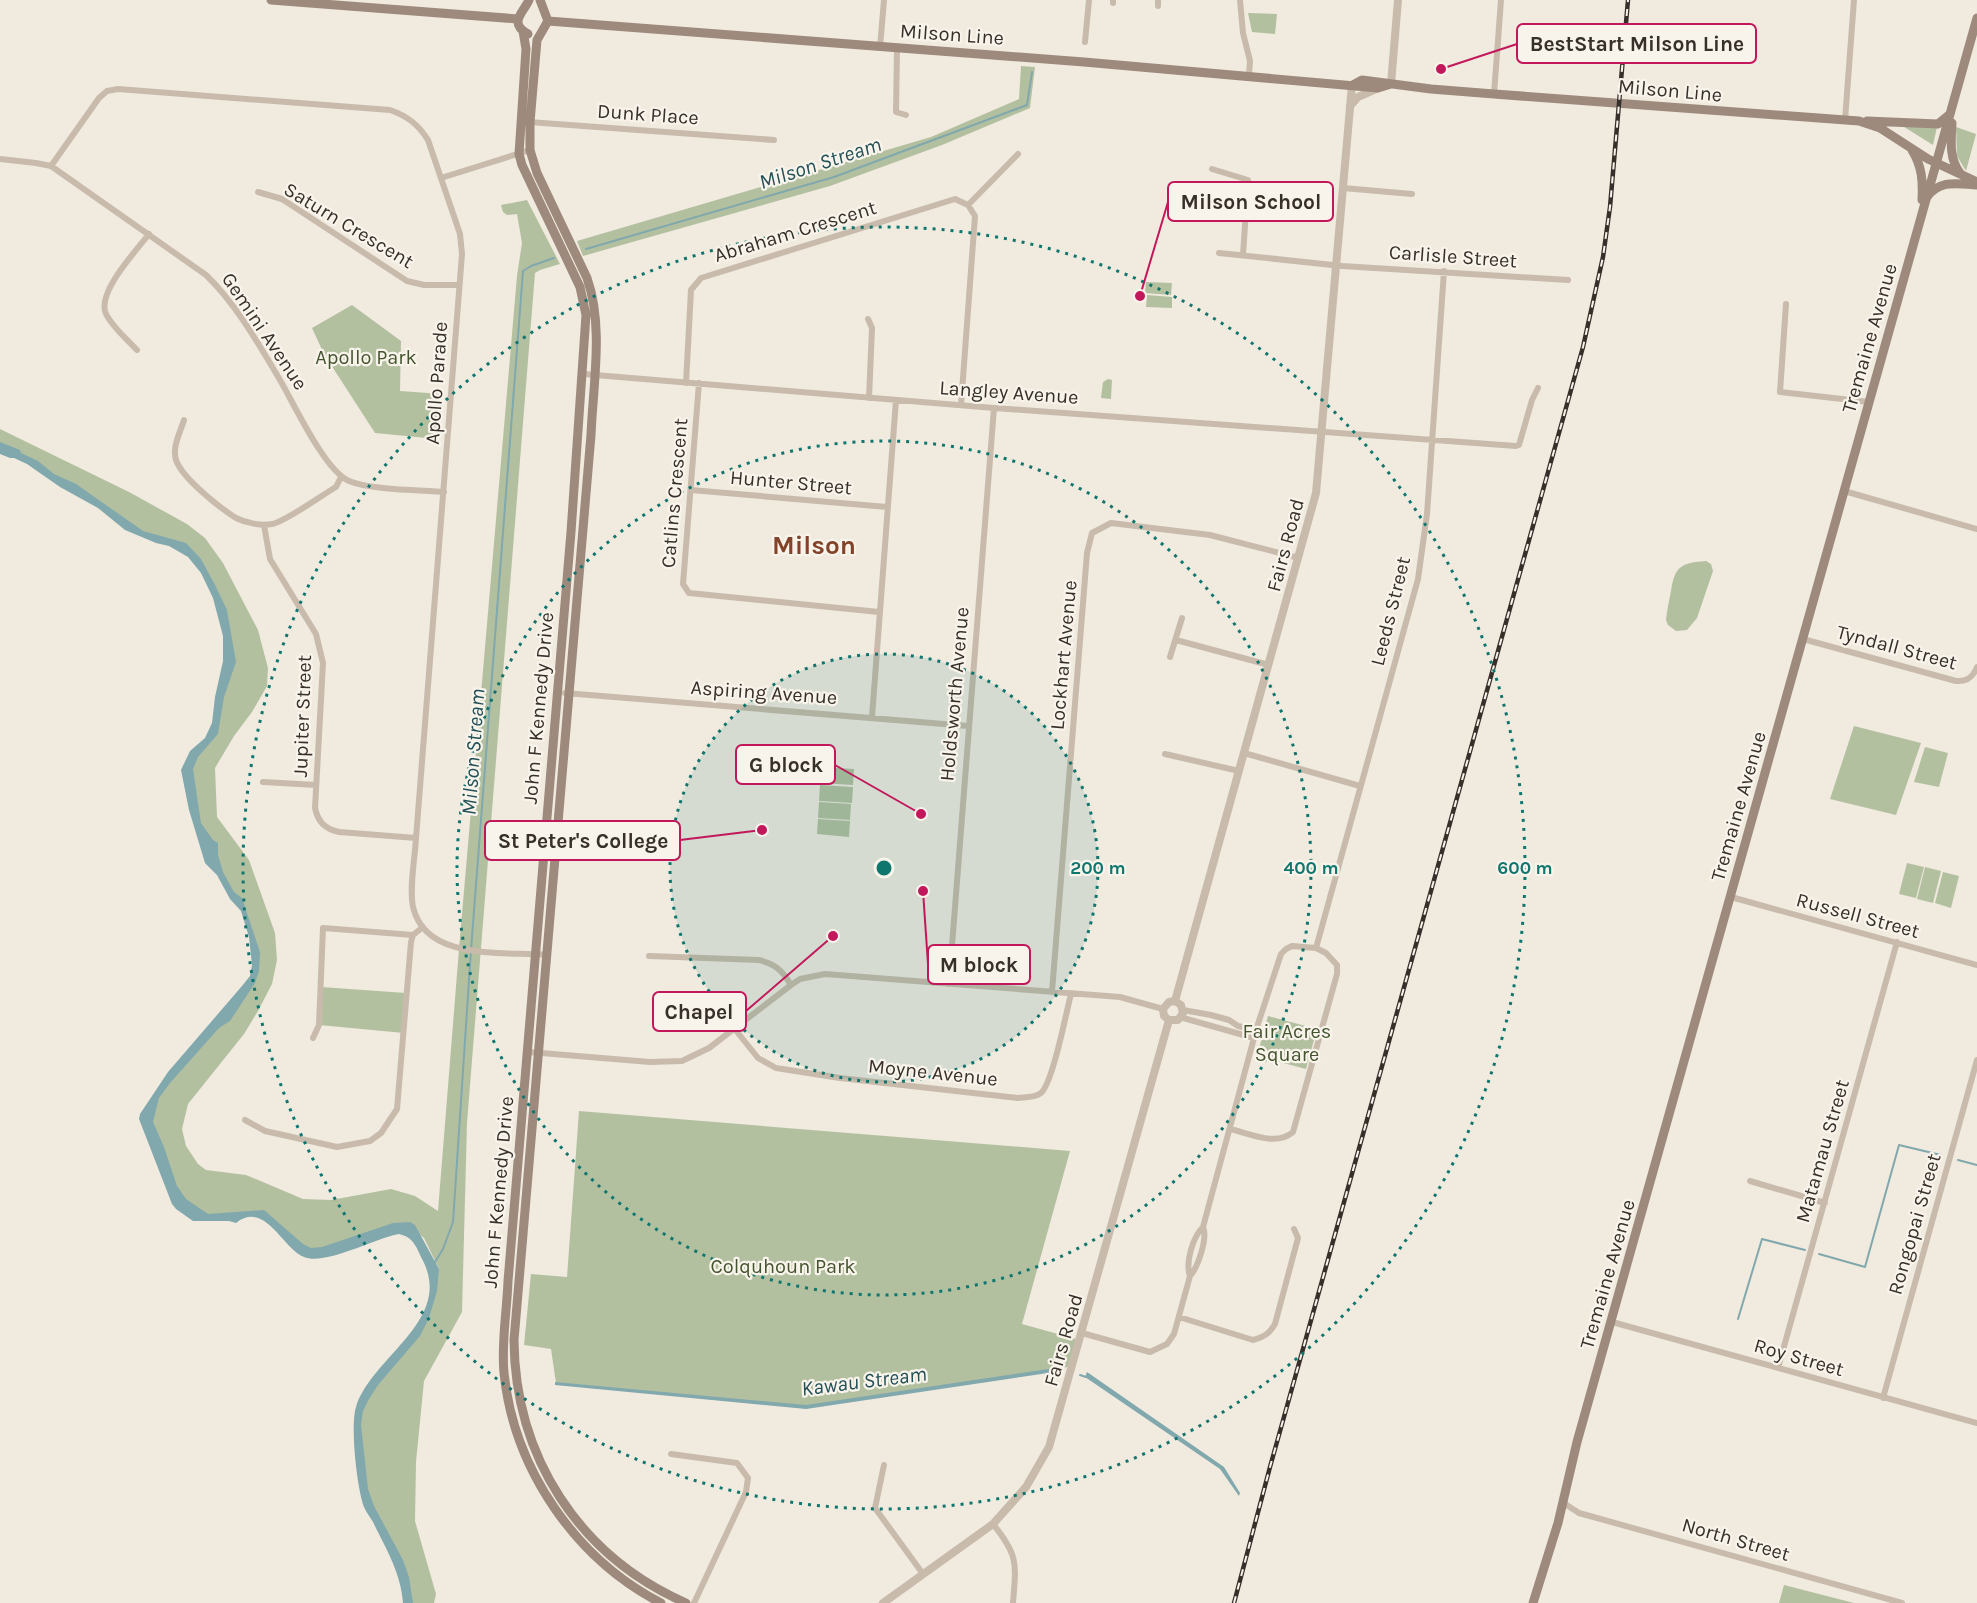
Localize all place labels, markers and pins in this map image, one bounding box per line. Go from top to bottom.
callout: BestStart Milson Line [1517,24,1756,63]
callout: Milson School [1168,182,1333,221]
callout: G block [736,745,835,784]
callout: St Peter's College [485,821,680,860]
centre of rings [874,858,894,878]
callout: M block [928,945,1030,984]
callout: Chapel [653,992,746,1031]

